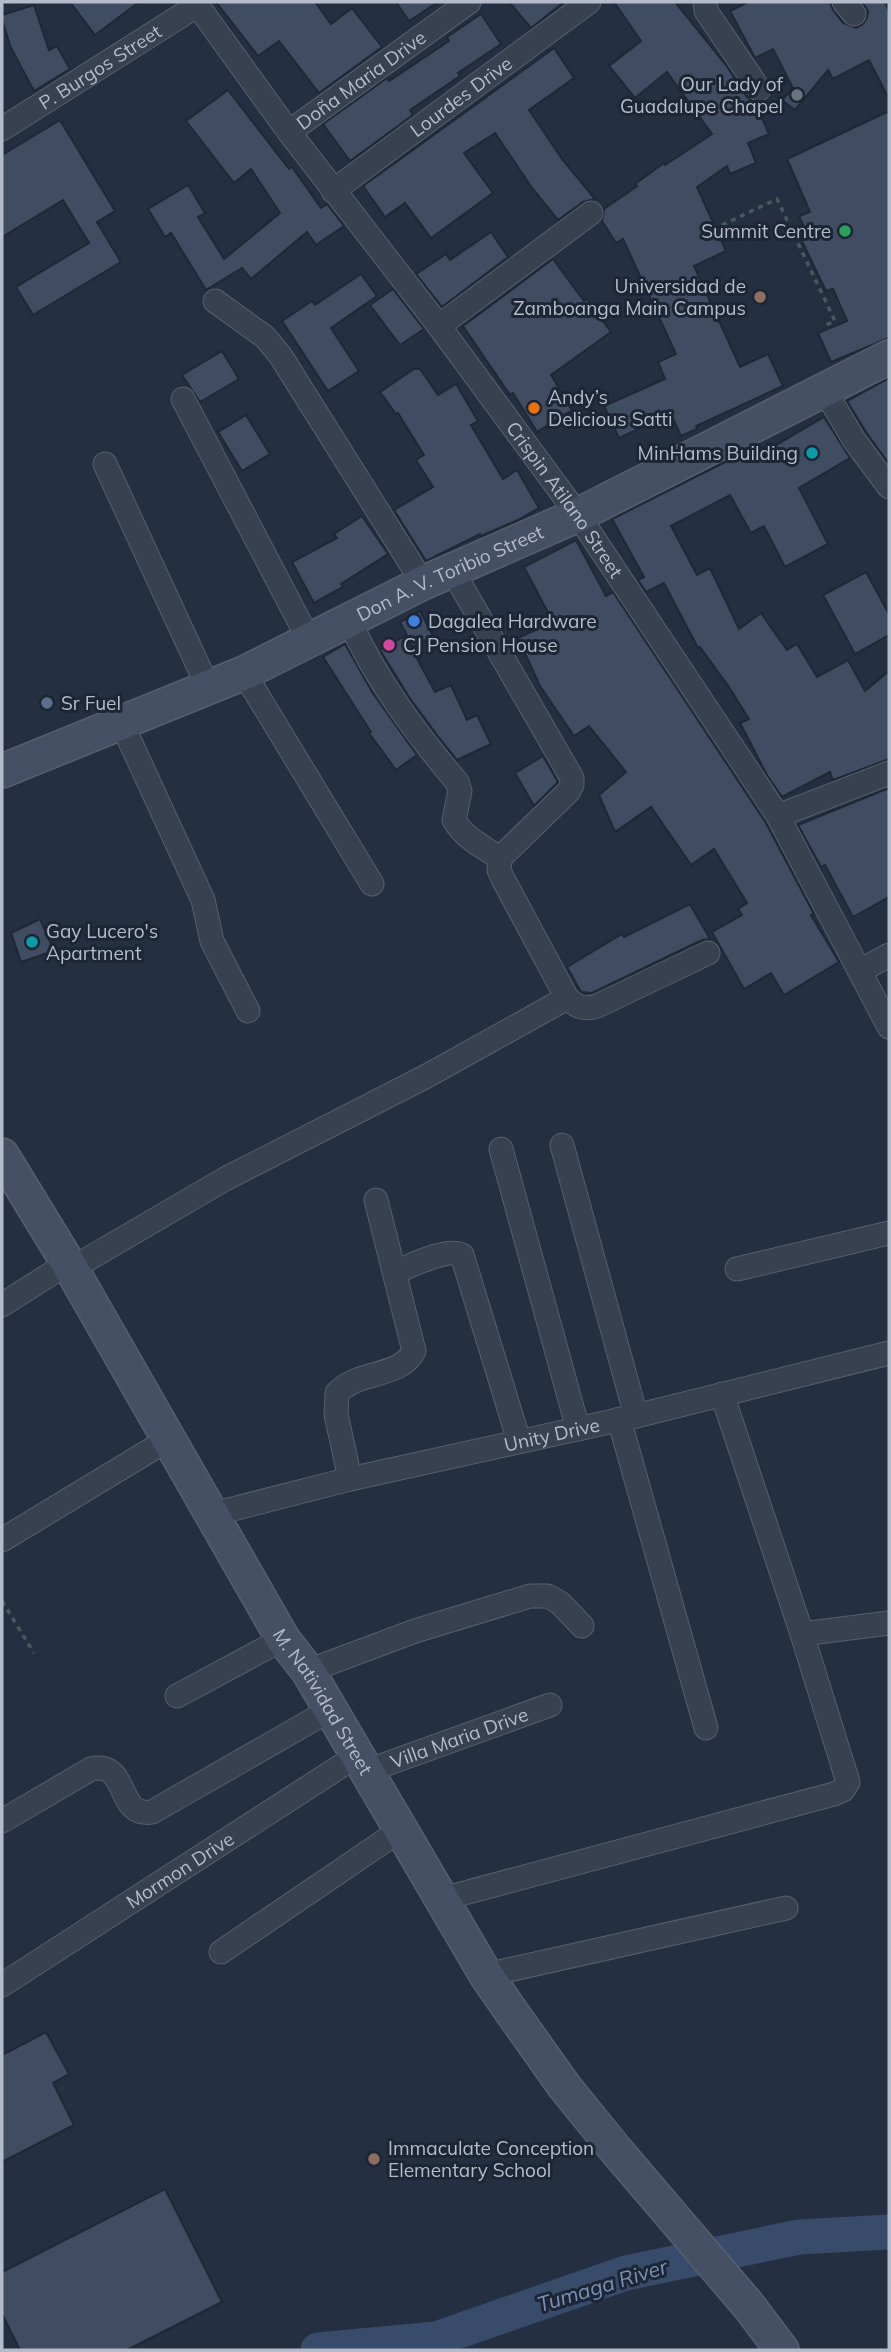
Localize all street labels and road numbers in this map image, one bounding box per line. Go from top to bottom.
street label: P. Burgos Street [34,19,166,115]
street label: Doña Maria Drive [292,25,431,135]
street label: Lourdes Drive [405,51,517,142]
street label: Crispin Atilano Street [501,417,629,583]
street label: Don A. V. Toribio Street [352,520,547,627]
street label: Unity Drive [502,1412,602,1457]
street label: M. Natividad Street [268,1624,378,1779]
street label: Villa Maria Drive [387,1702,531,1774]
street label: Mormon Drive [122,1826,239,1914]

